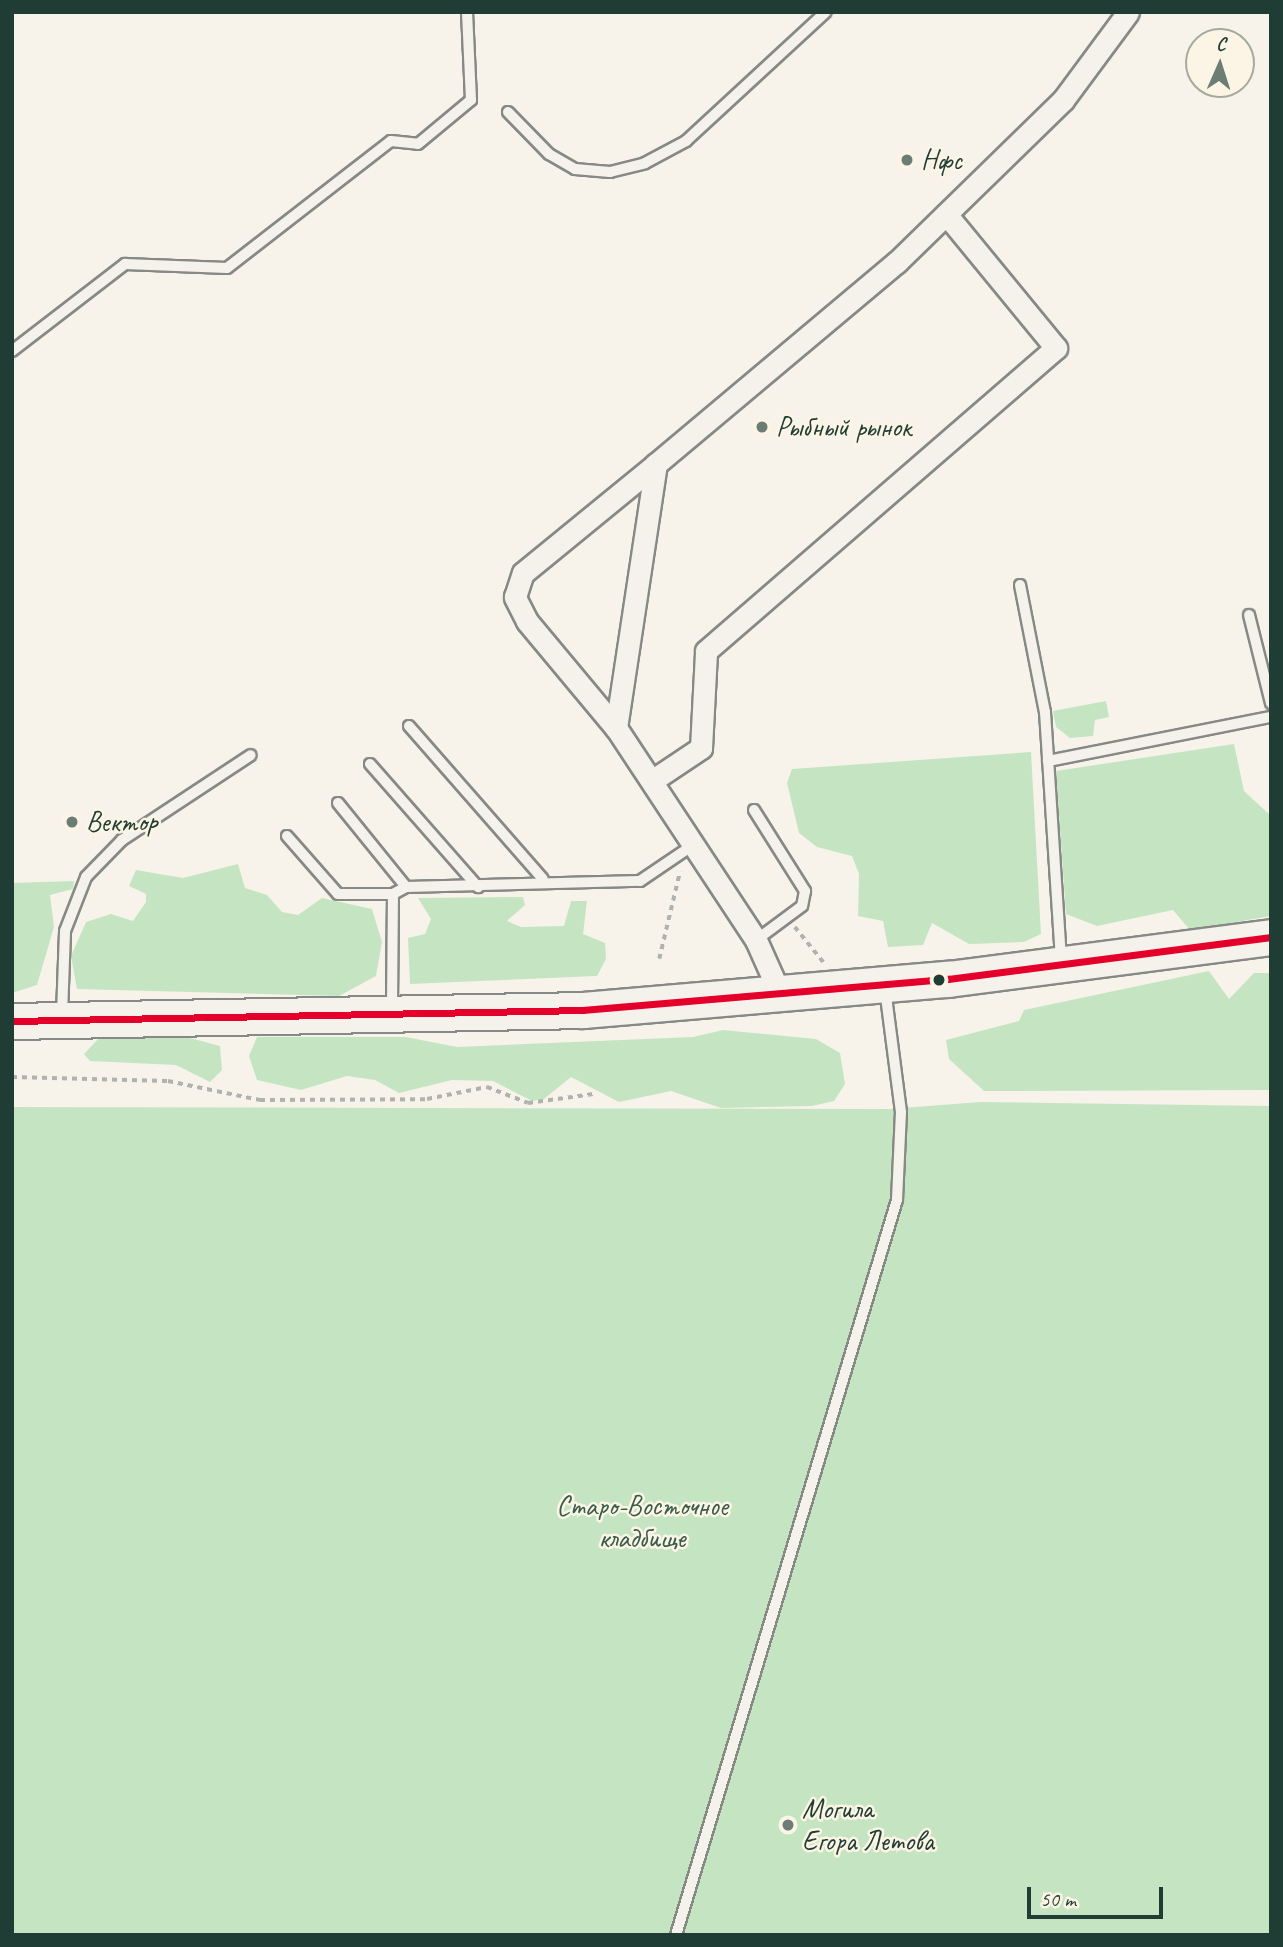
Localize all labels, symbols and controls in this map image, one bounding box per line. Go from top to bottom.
north arrow [1185,28,1255,98]
text: С [1216,32,1226,56]
place label: Нфс [921,143,962,177]
marker: Нфс [899,152,915,168]
place label: Рыбный рынок [776,410,911,444]
marker: Рыбный рынок [754,419,770,435]
place label: Вектор [86,805,157,839]
marker: Вектор [64,814,80,830]
unlabelled marker [932,973,946,987]
park label: Старо-Восточное кладбище [556,1489,728,1555]
place label: Могила Егора Летова [802,1792,932,1858]
marker: Могила Егора Летова [780,1817,796,1833]
scale bar [1031,1874,1168,1918]
text: 50 m [1040,1886,1076,1912]

